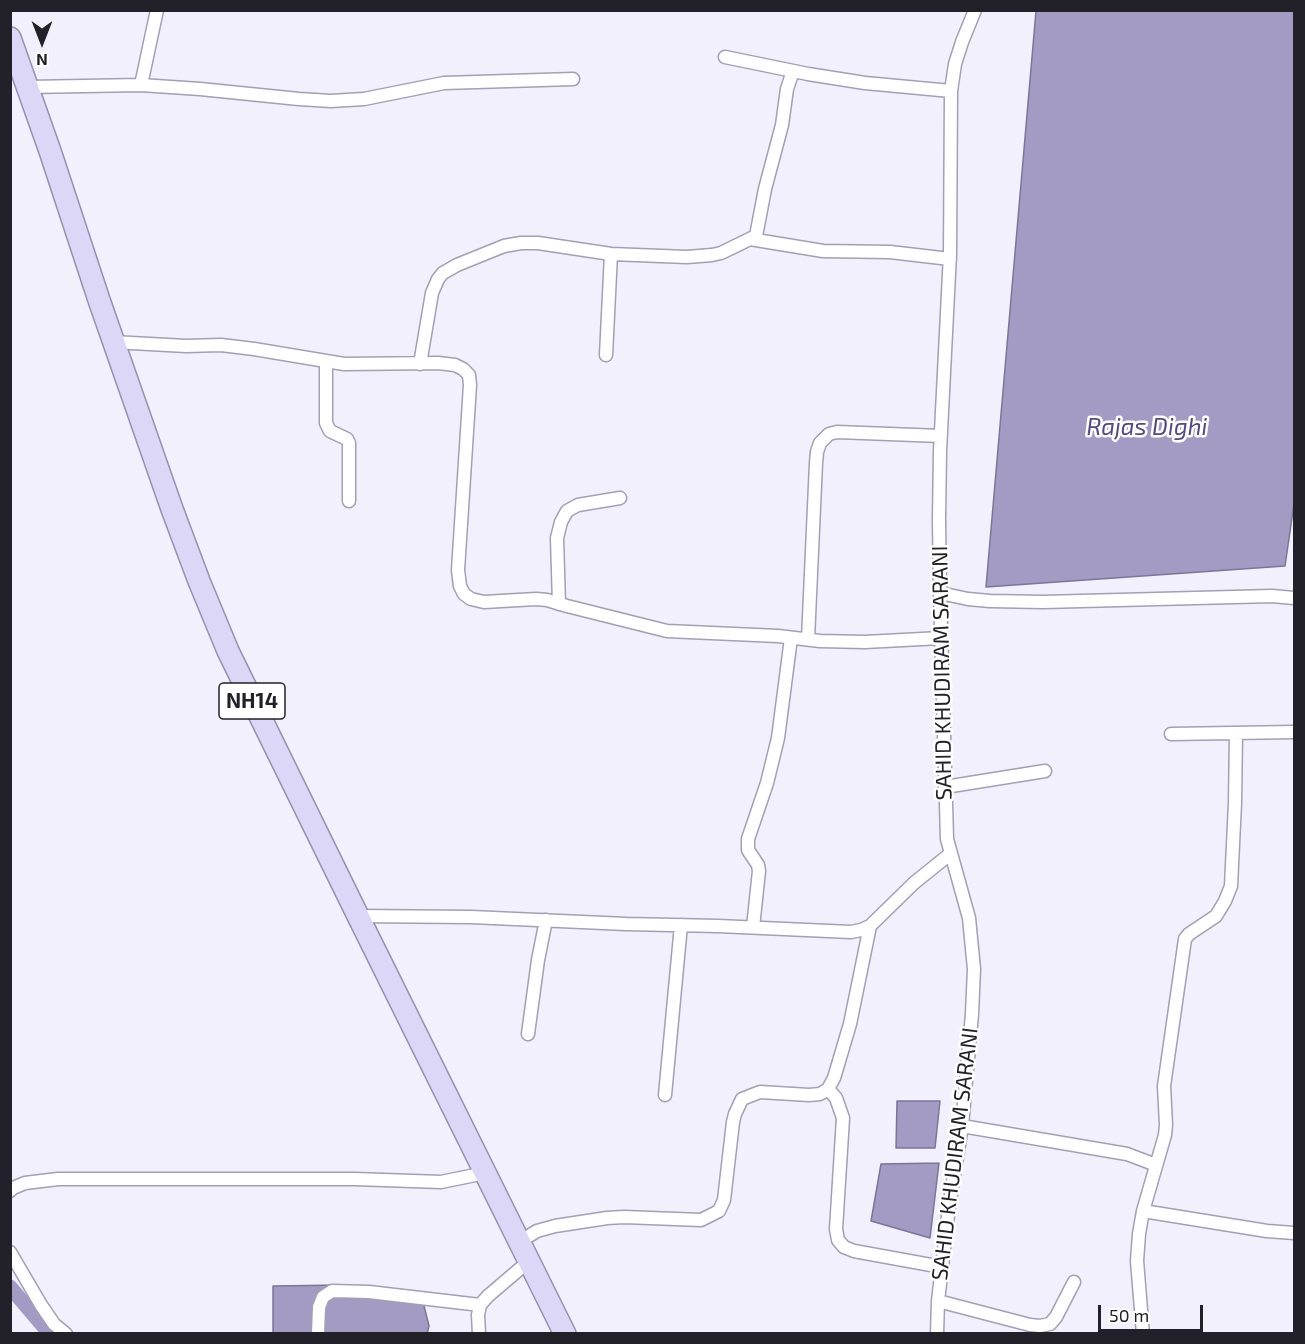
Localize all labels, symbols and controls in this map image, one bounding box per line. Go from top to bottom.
north arrow [12,12,72,72]
text: N [36,51,48,70]
water label: Rajas Dighi [1087,413,1207,441]
street label: SAHID KHUDIRAM SARANI [927,545,957,801]
road number: NH14 [219,683,285,719]
street label: SAHID KHUDIRAM SARANI [926,1026,984,1282]
scale bar [1101,1293,1206,1331]
text: 50 m [1109,1304,1149,1326]

